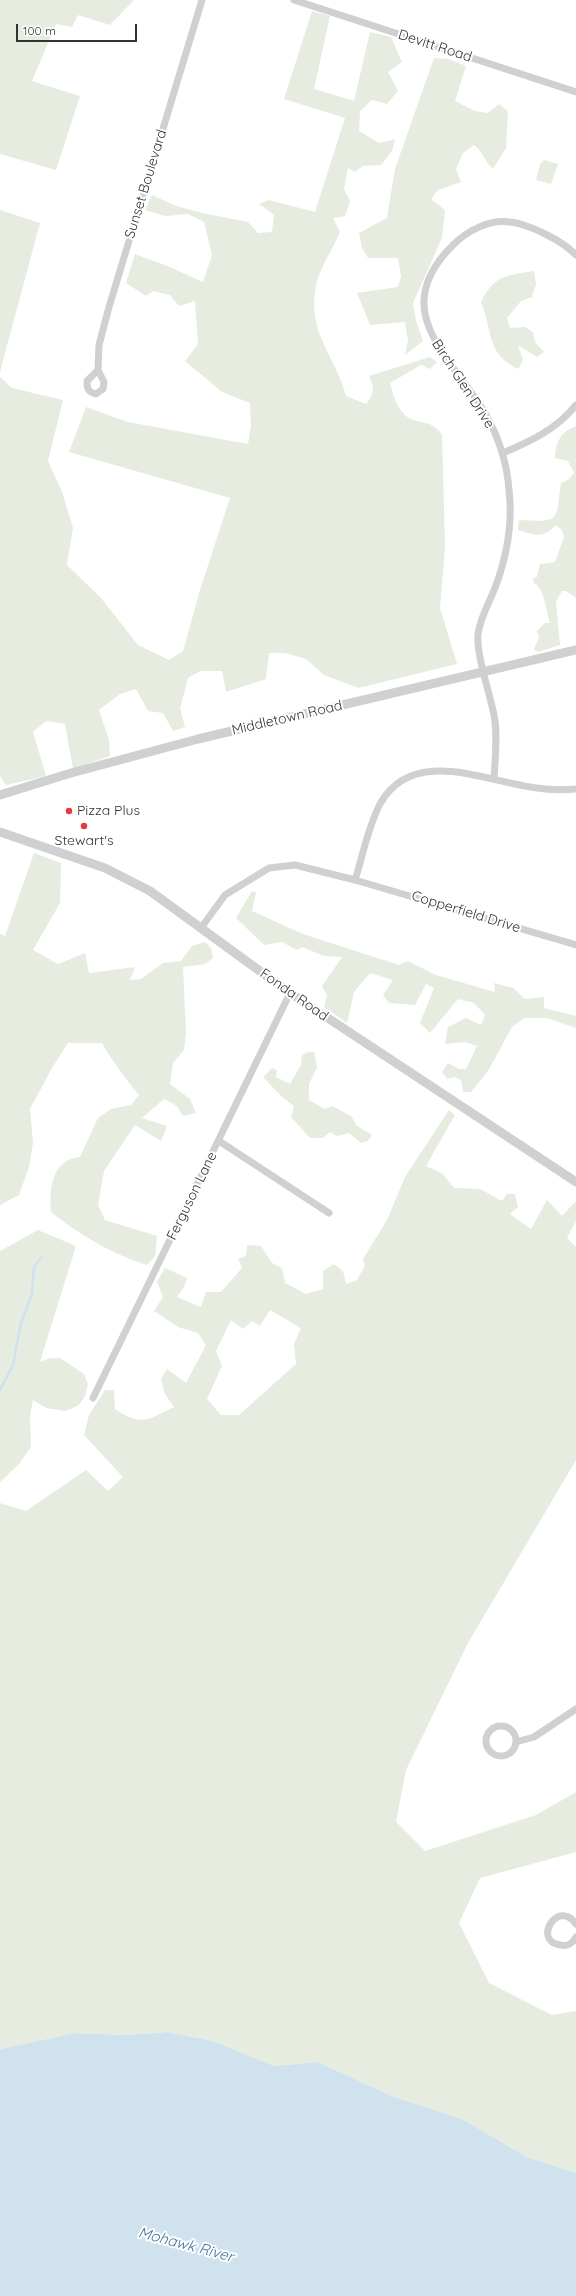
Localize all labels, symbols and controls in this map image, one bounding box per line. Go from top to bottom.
scale bar [18,16,139,42]
text: 100 m [23,23,56,38]
street label: Devitt Road [396,26,474,66]
street label: Sunset Boulevard [121,128,171,240]
street label: Birch Glen Drive [428,336,498,432]
street label: Middletown Road [230,697,344,739]
place label: Pizza Plus [77,803,140,819]
marker: Pizza Plus [64,806,74,816]
marker: Stewart's [79,821,89,831]
place label: Stewart's [55,833,113,849]
street label: Copperfield Drive [410,887,522,937]
street label: Fonda Road [257,965,331,1025]
street label: Ferguson Lane [163,1149,221,1243]
water label: Mohawk River [136,2224,236,2266]

